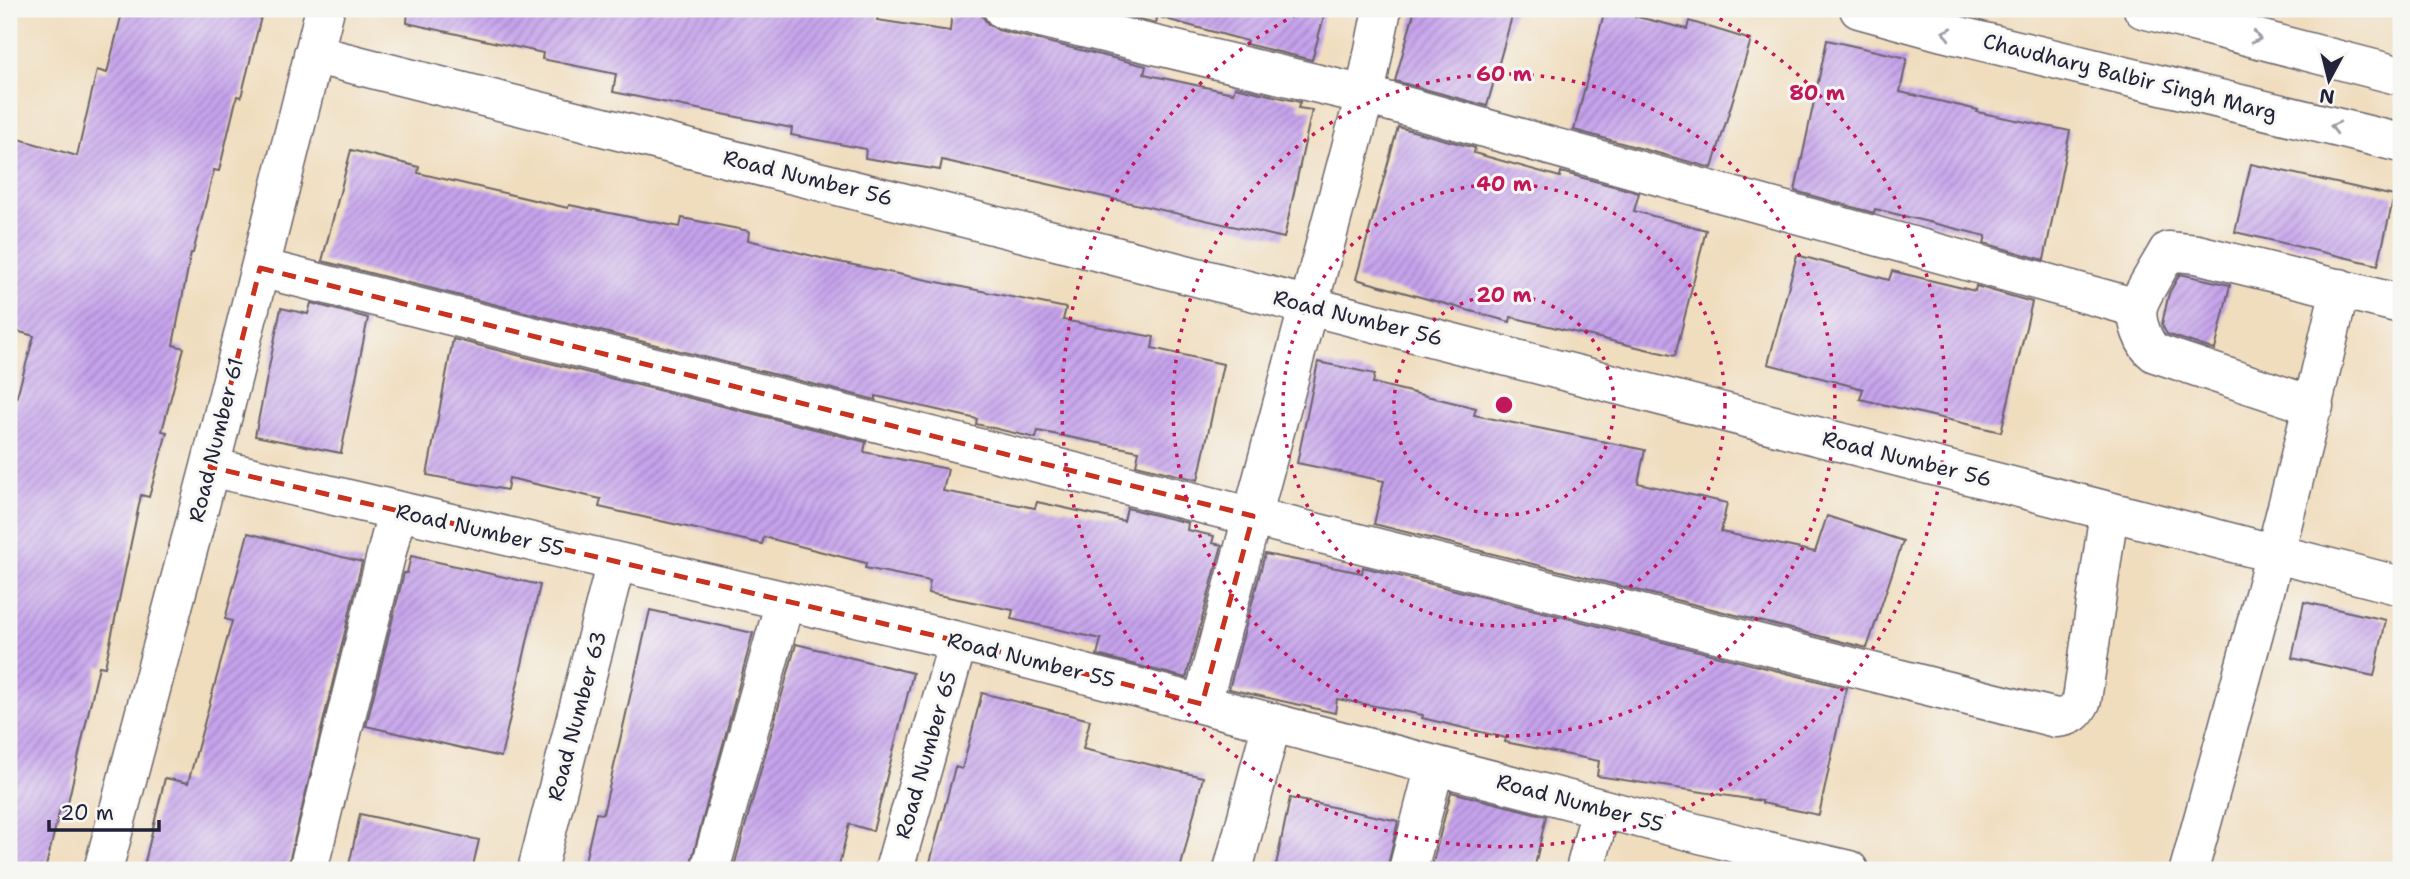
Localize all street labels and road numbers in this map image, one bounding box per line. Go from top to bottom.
street label: Chaudhary Balbir Singh Marg [1980,27,2280,127]
street label: Road Number 56 [720,143,896,213]
street label: Road Number 56 [1270,283,1446,353]
street label: Road Number 61 [182,355,250,525]
street label: Road Number 56 [1819,424,1995,494]
street label: Road Number 55 [393,497,567,563]
street label: Road Number 55 [944,626,1118,694]
street label: Road Number 63 [541,628,613,804]
street label: Road Number 65 [889,668,963,842]
street label: Road Number 55 [1493,767,1667,839]

